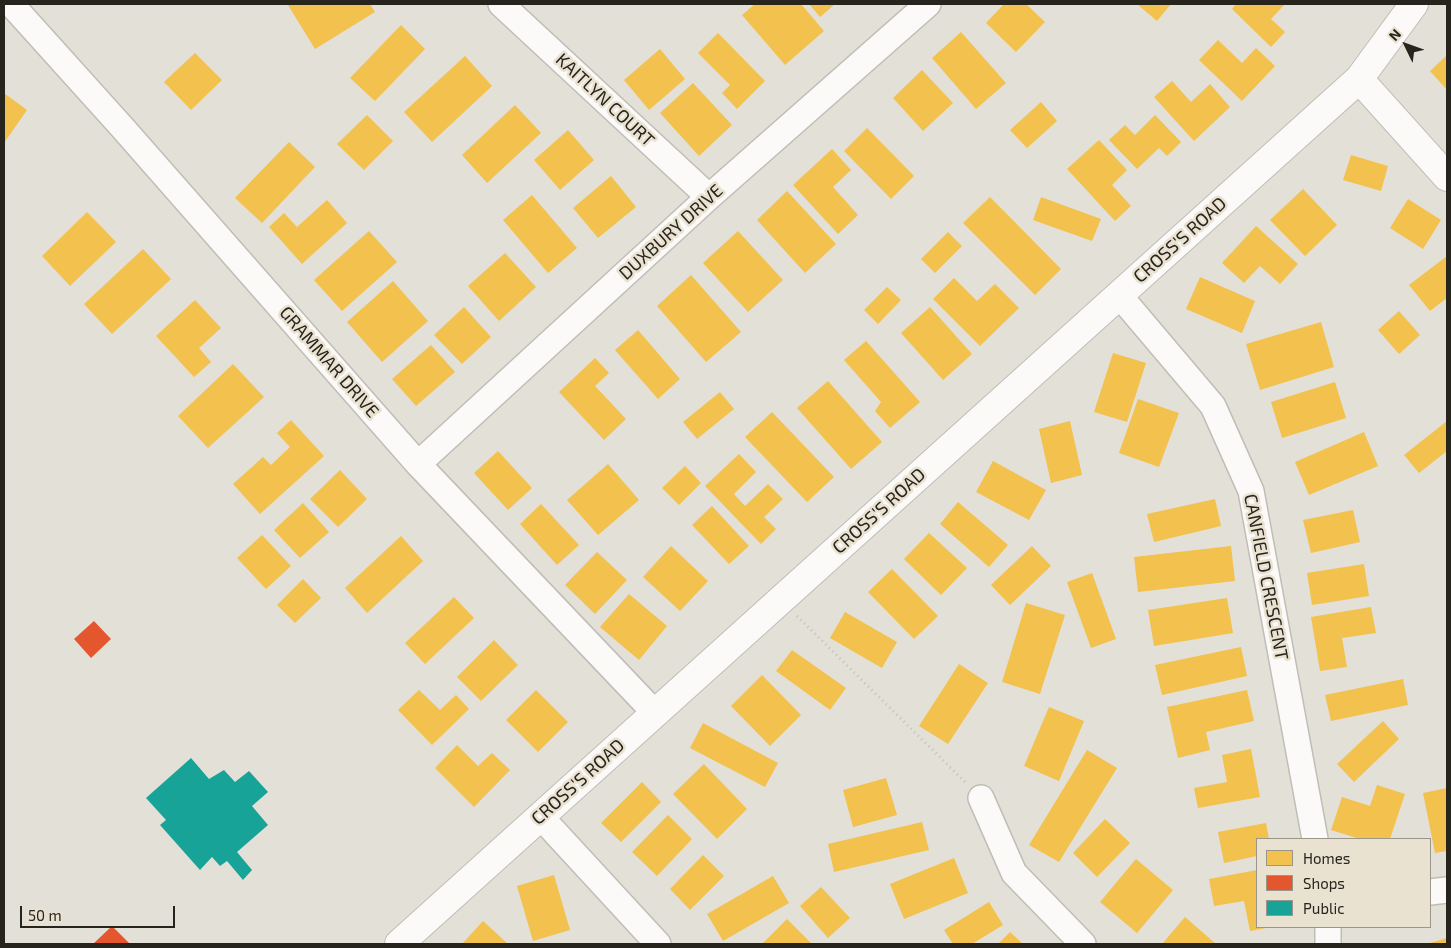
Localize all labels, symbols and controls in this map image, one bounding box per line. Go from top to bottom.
north arrow [1381,20,1431,70]
text: N [1385,25,1404,44]
street label: KAITLYN COURT [551,49,659,151]
street label: DUXBURY DRIVE [615,180,727,284]
street label: CROSS'S ROAD [1129,193,1231,287]
street label: GRAMMAR DRIVE [275,302,383,422]
street label: CROSS'S ROAD [828,464,930,558]
street label: CANFIELD CRESCENT [1239,492,1293,662]
street label: CROSS'S ROAD [527,735,629,829]
legend [1256,838,1431,928]
text: Homes [1303,849,1350,867]
text: Shops [1303,874,1345,892]
scale bar [22,896,178,928]
text: Public [1303,899,1344,917]
text: 50 m [28,906,62,924]

